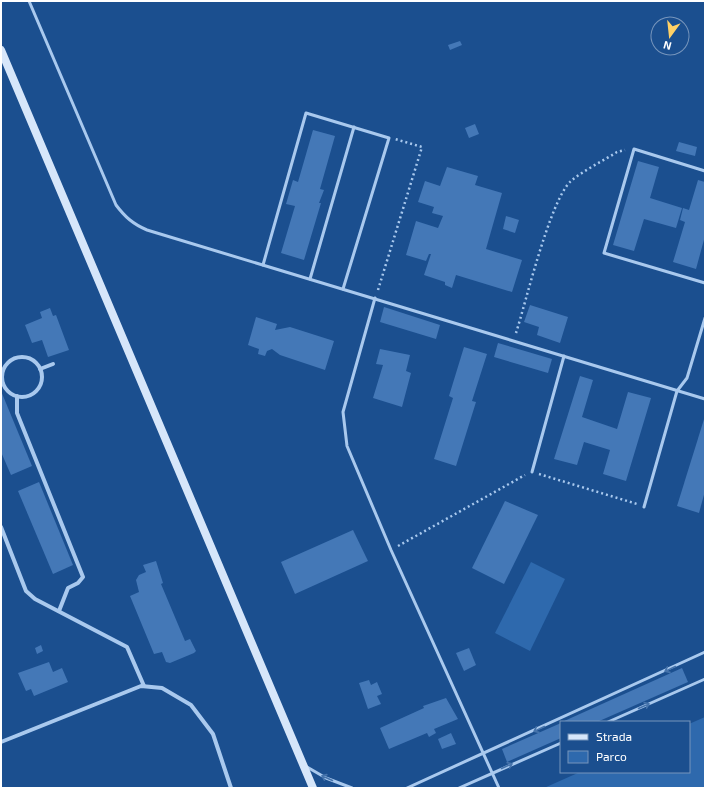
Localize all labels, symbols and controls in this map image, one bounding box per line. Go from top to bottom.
north arrow [650,16,690,56]
text: N [662,39,673,53]
one-way arrow [664,666,676,673]
one-way arrow [637,702,649,709]
legend [560,721,690,773]
one-way arrow [533,726,545,733]
text: Strada [596,729,632,743]
text: Parco [596,749,627,763]
one-way arrow [501,762,513,770]
one-way arrow [321,774,333,781]

